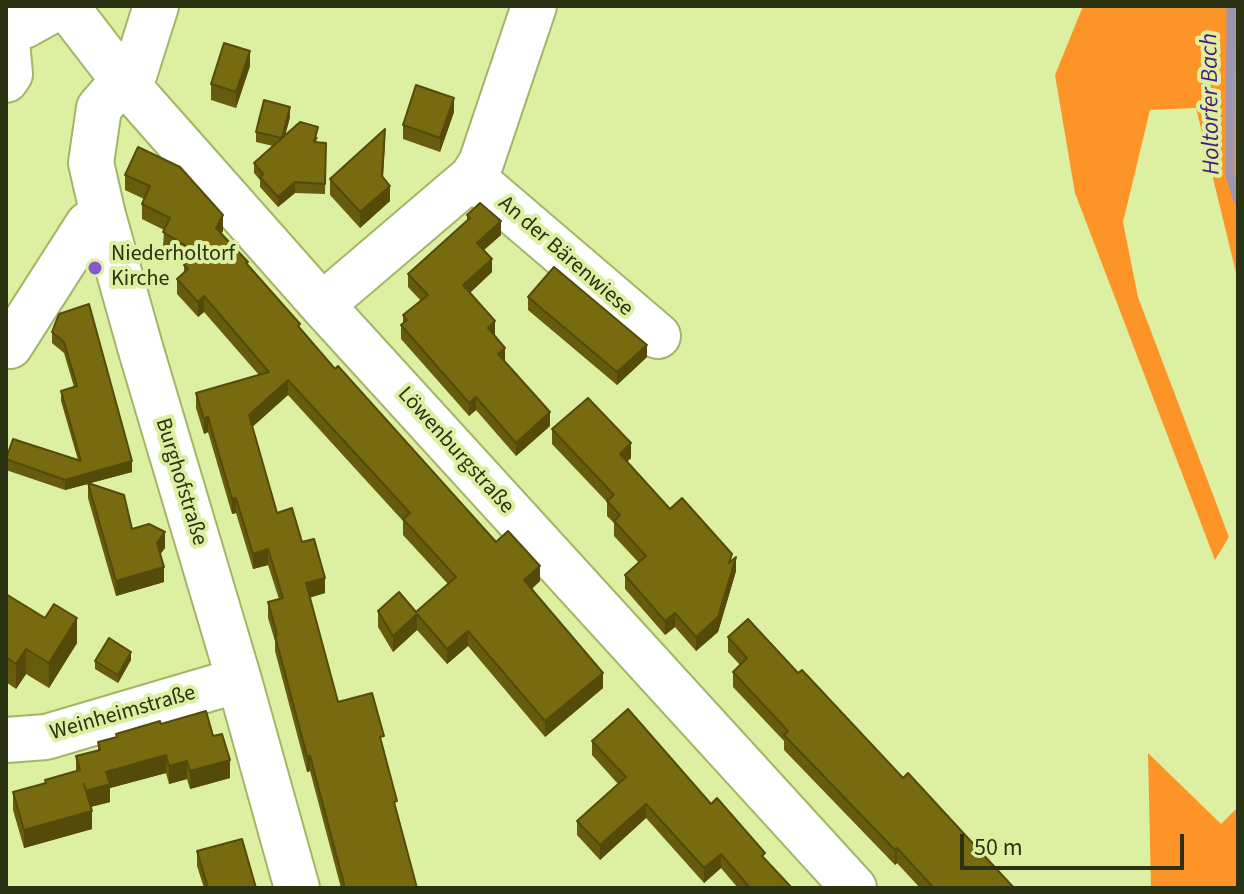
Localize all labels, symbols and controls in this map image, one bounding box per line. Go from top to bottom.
water label: Holtorfer Bach [1196,33,1228,175]
street label: An der Bärenwiese [492,191,638,323]
place label: Niederholtorf Kirche [111,242,235,294]
marker: Niederholtorf Kirche [86,259,104,277]
street label: Löwenburgstraße [391,382,519,520]
street label: Burghofstraße [148,415,212,549]
street label: Weinheimstraße [47,681,199,747]
scale bar [964,818,1188,868]
text: 50 m [974,830,1023,865]

